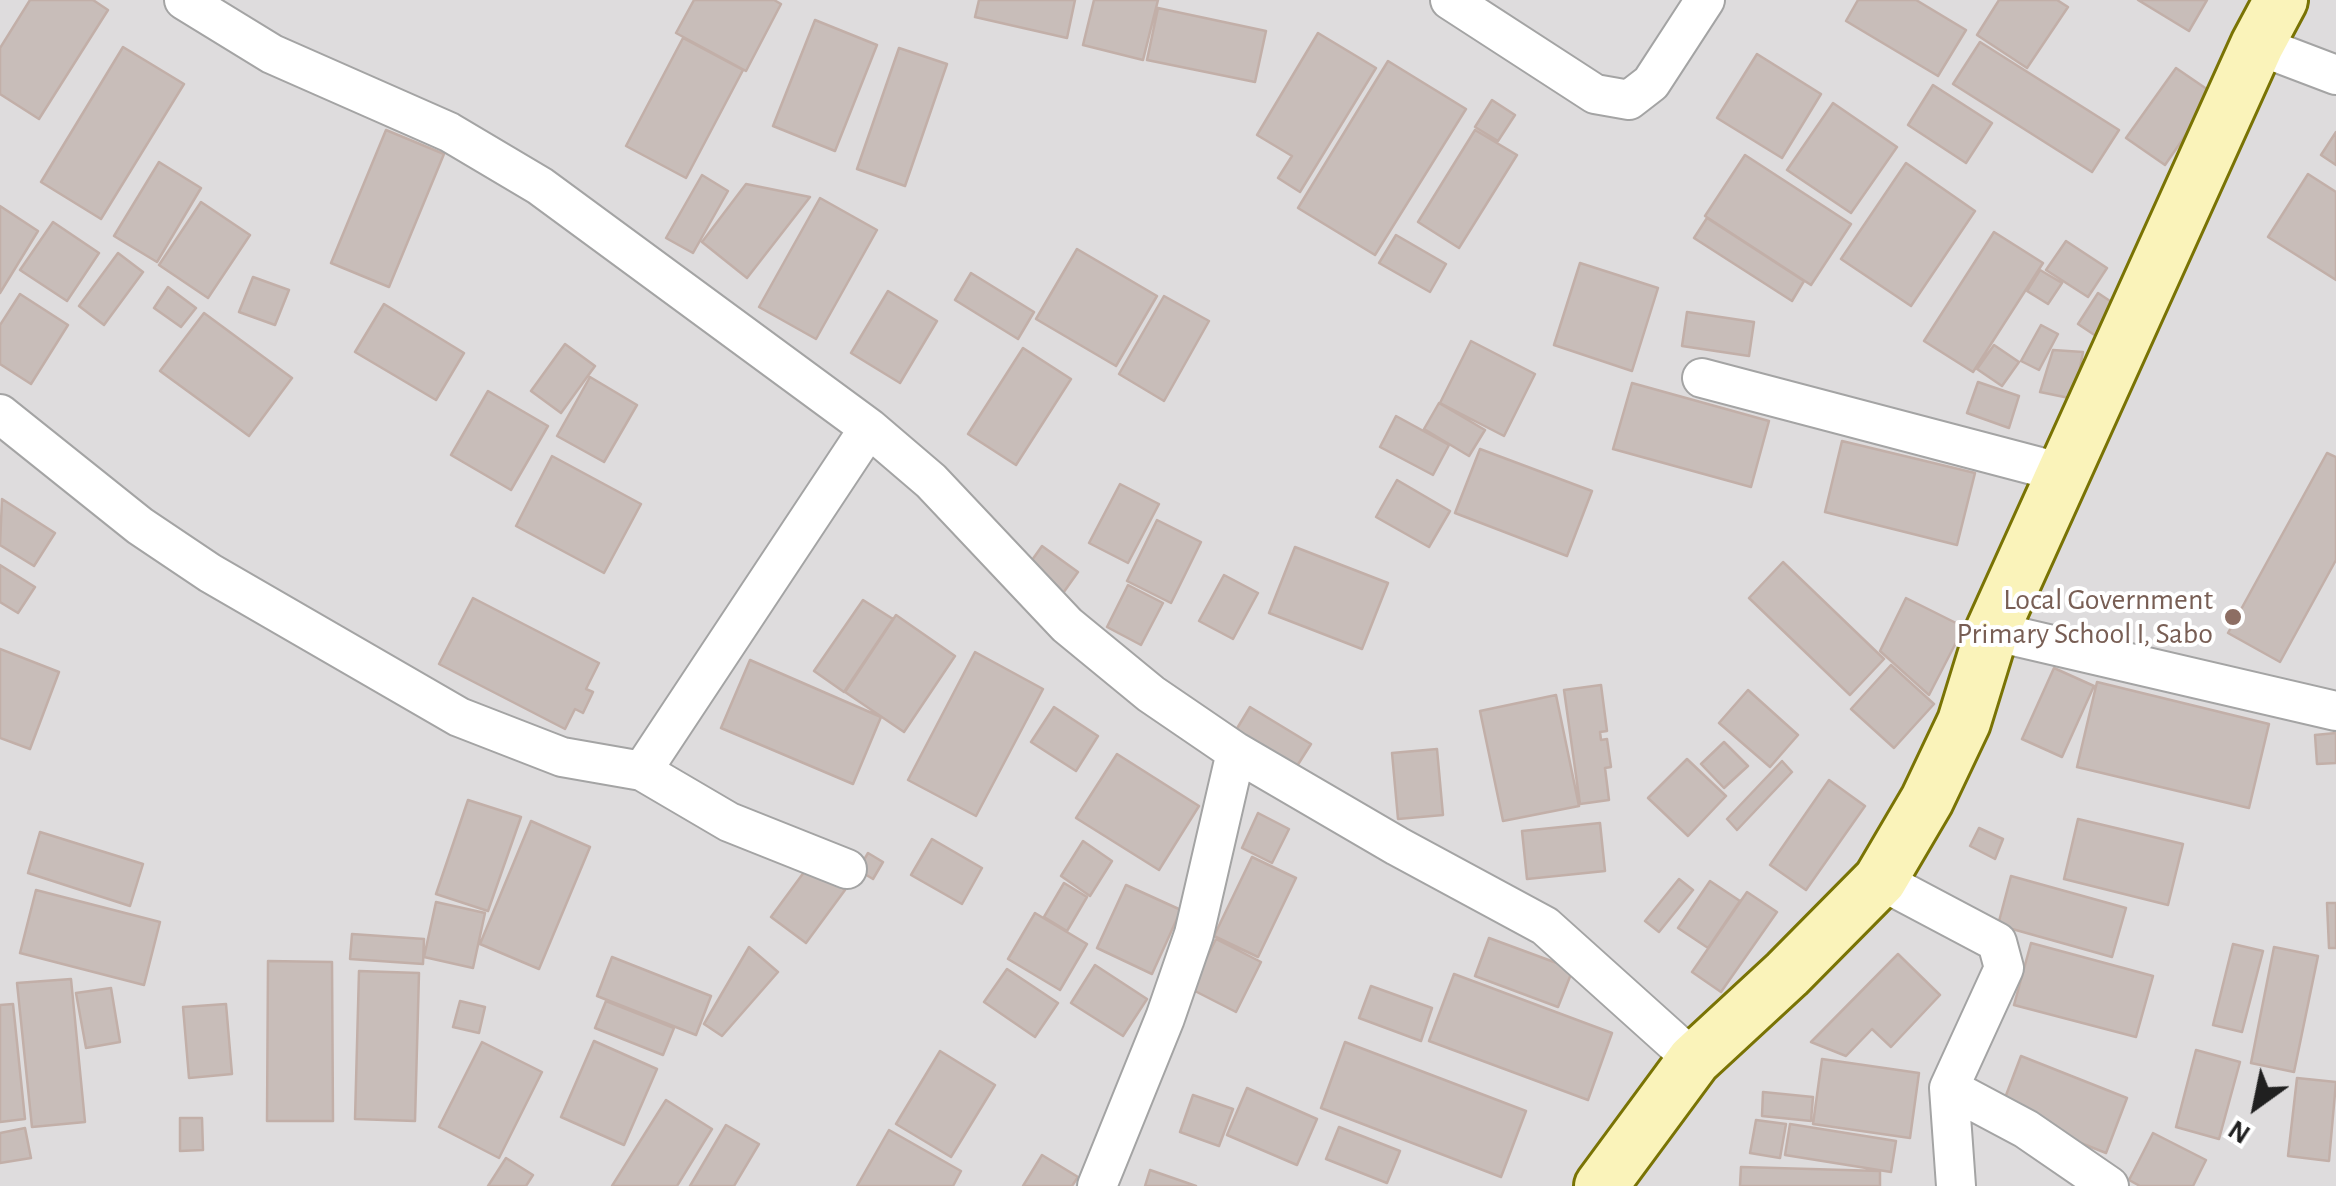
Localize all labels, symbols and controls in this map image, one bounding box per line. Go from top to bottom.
place label: Local Government Primary School I, Sabo [1956,582,2213,652]
marker: Local Government Primary School I, Sabo [2222,606,2244,628]
north arrow [2206,1056,2306,1156]
text: N [2224,1114,2255,1148]

